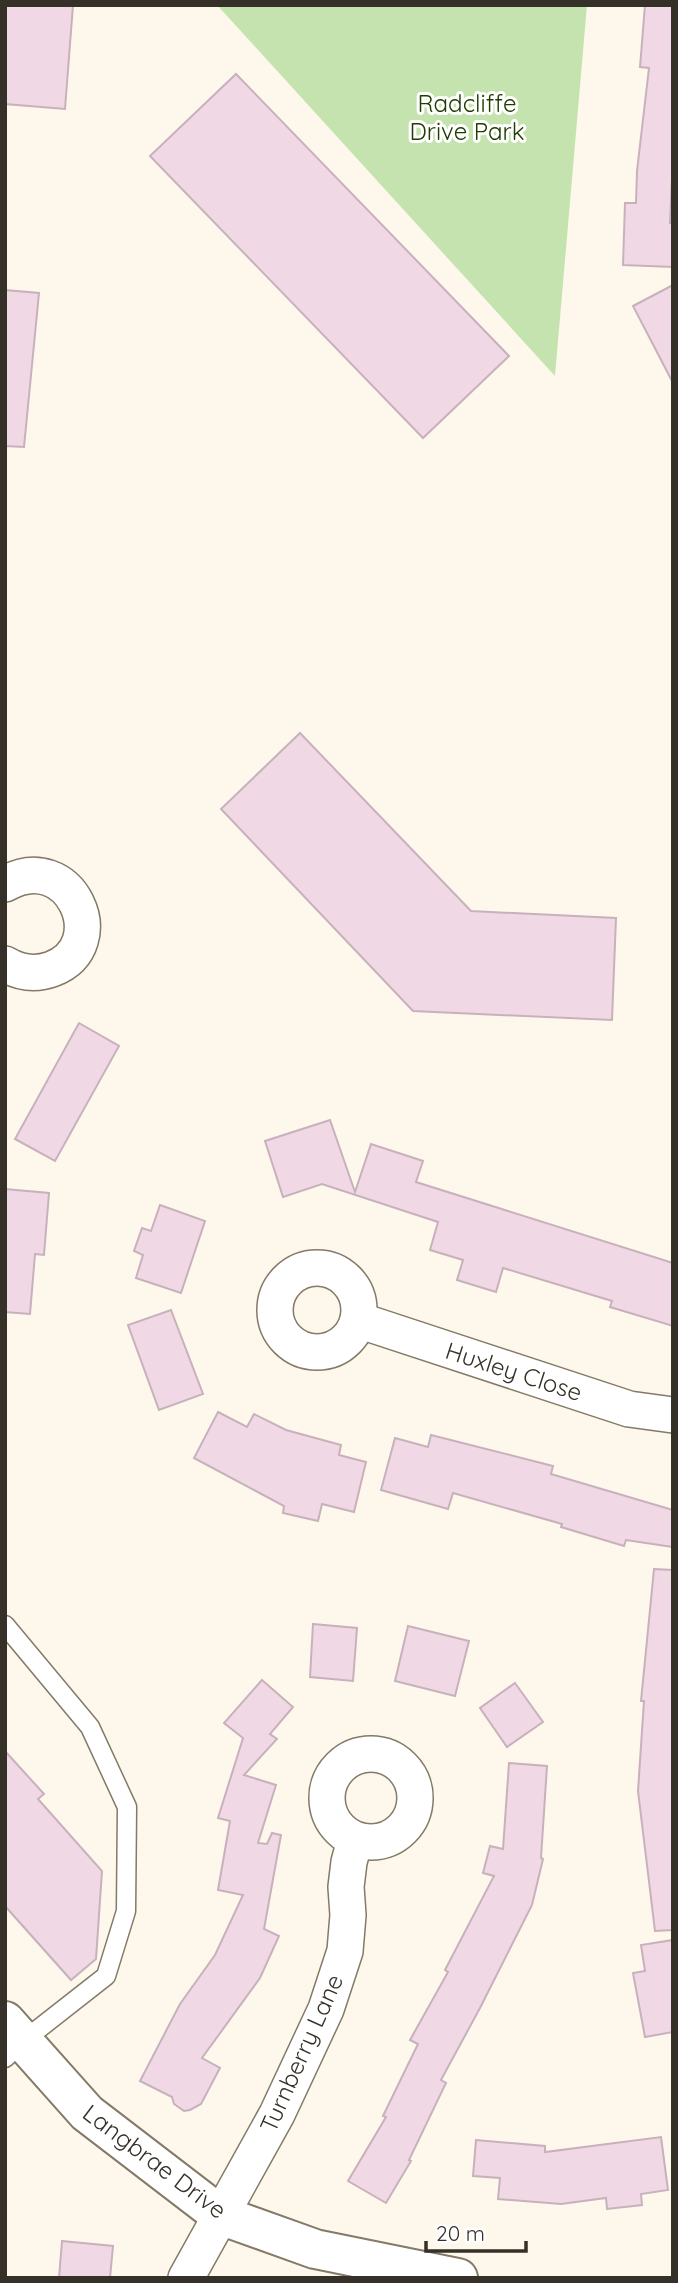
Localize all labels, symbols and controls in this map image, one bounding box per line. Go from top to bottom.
park label: Radcliffe Drive Park [409,88,525,146]
street label: Huxley Close [442,1335,586,1407]
street label: Turnberry Lane [253,1969,349,2137]
street label: Langbrae Drive [77,2097,233,2225]
scale bar [426,2210,526,2254]
text: 20 m [436,2220,485,2246]

